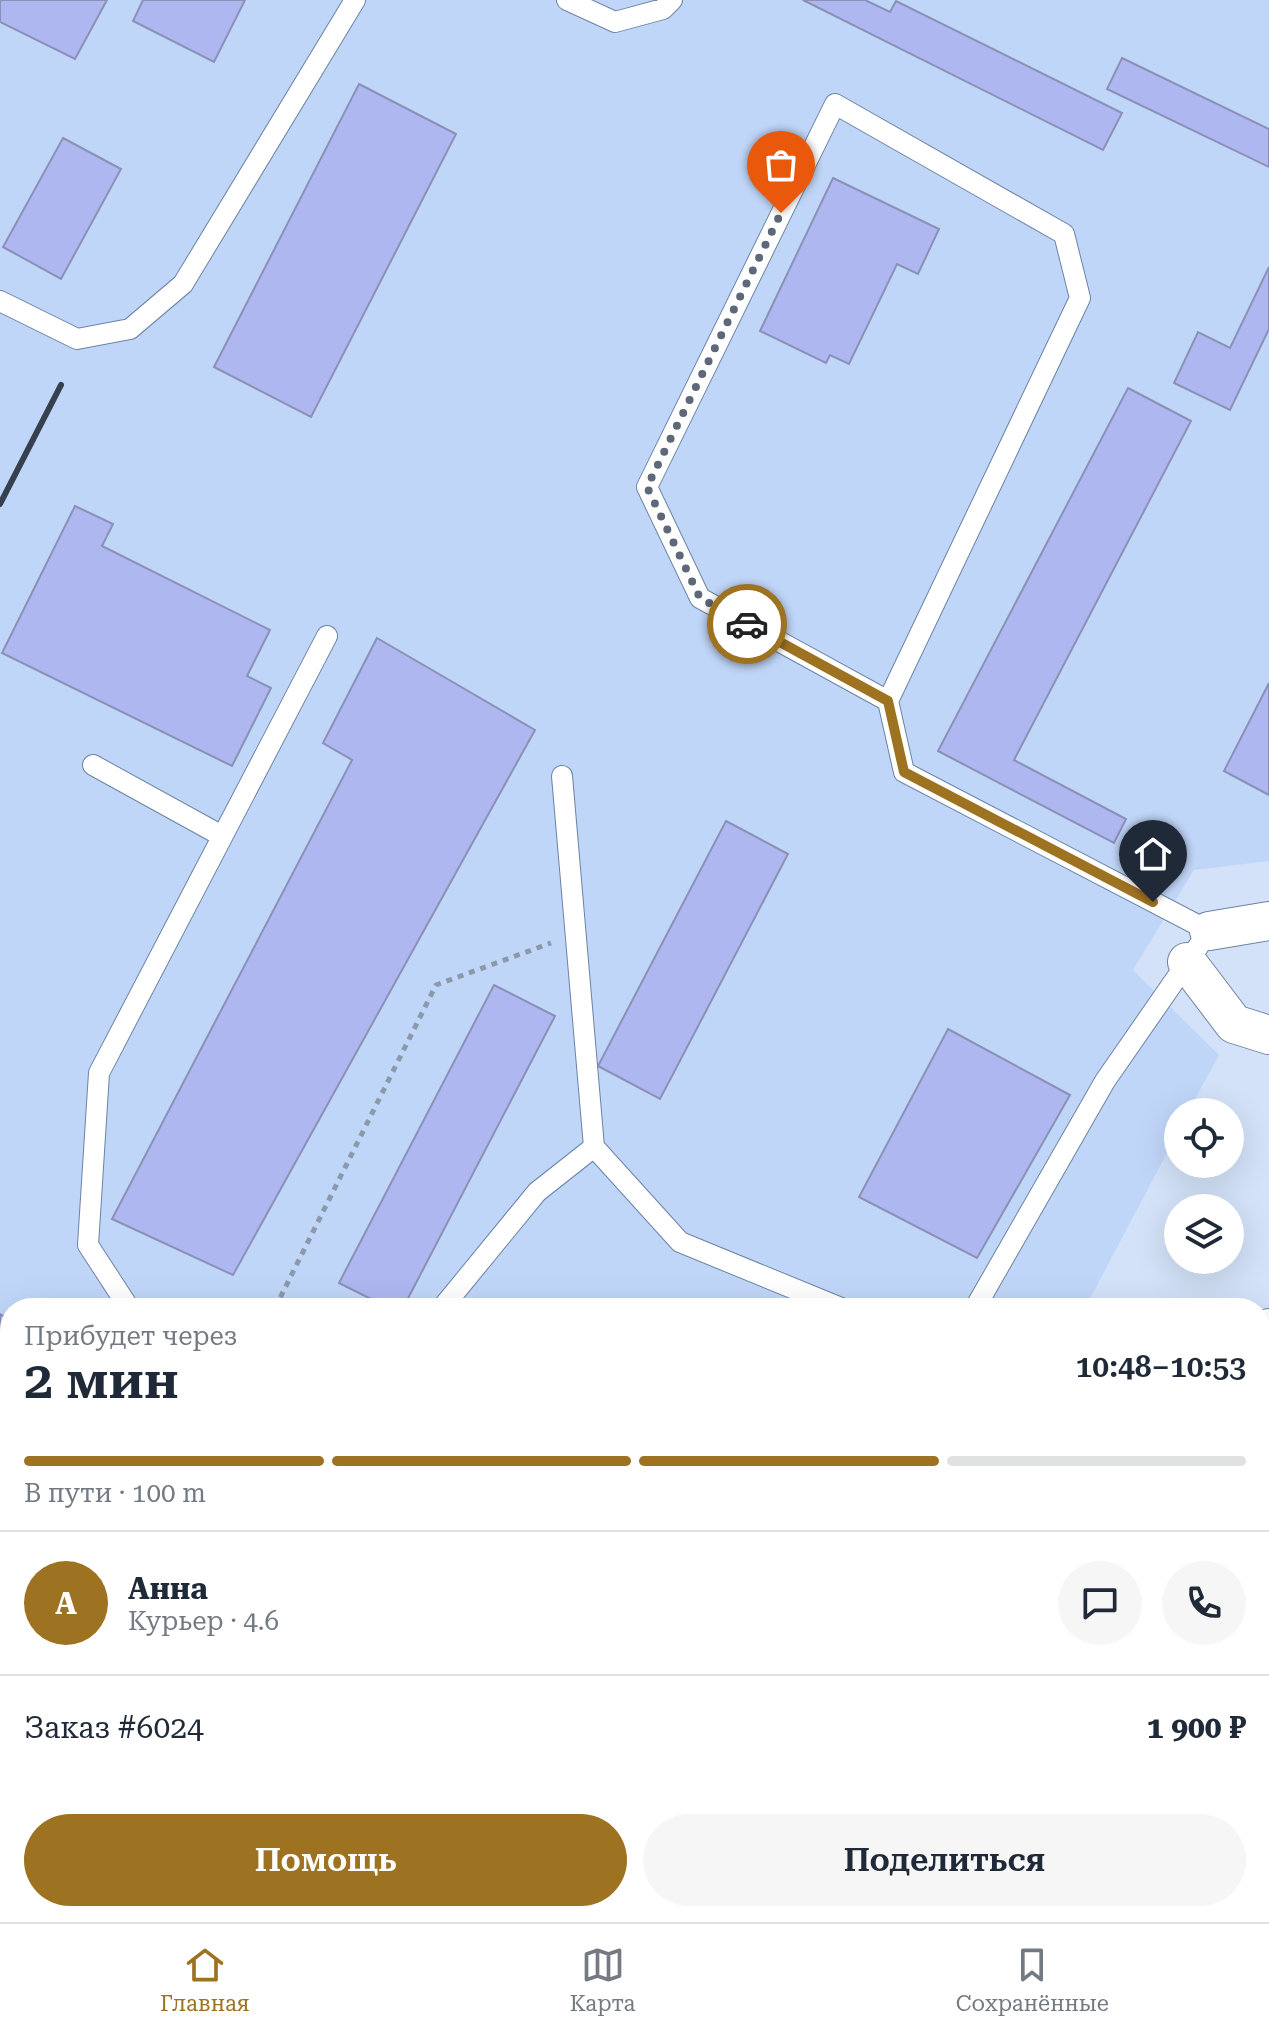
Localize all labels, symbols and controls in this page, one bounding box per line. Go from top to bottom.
pin [747,131,815,213]
icon: bag [759,143,803,187]
courier [707,584,787,664]
icon: car [725,602,769,646]
pin [1119,820,1187,902]
icon: home [1131,832,1175,876]
map controls [1164,1098,1244,1274]
button: locate [1164,1098,1244,1178]
button: layers [1164,1194,1244,1274]
text: Прибудет через [24,1321,238,1351]
text: 10:48–10:53 [1076,1349,1246,1384]
text: 2 мин [24,1350,179,1411]
text: В пути · 100 m [24,1478,206,1508]
button: chat [1058,1561,1142,1645]
button: phone [1162,1561,1246,1645]
text: Анна [128,1571,208,1606]
text: А [55,1586,77,1621]
text: Курьер · 4.6 [128,1606,279,1636]
text: Заказ #6024 [24,1710,204,1745]
text: 1 900 ₽ [1147,1710,1246,1745]
button: Помощь [24,1814,627,1906]
button: Поделиться [643,1814,1246,1906]
tab: Главная [160,1943,249,2016]
tab: Карта [570,1943,636,2016]
tab: Сохранённые [956,1943,1109,2016]

